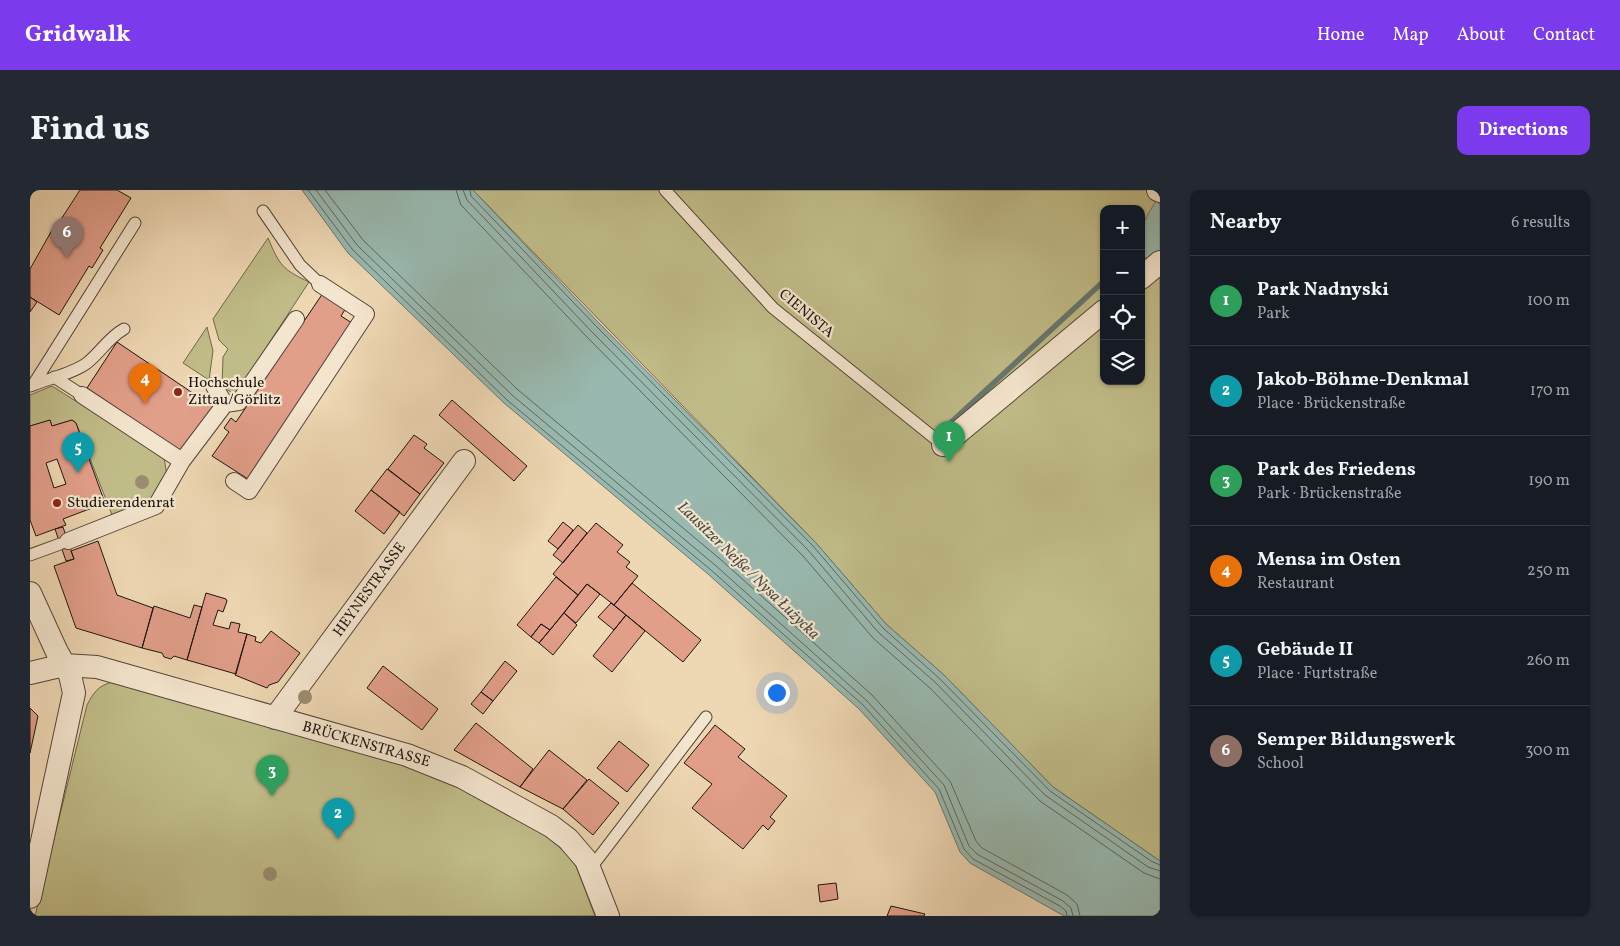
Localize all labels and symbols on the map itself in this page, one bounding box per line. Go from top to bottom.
pin: 6 [51,217,83,258]
street label: CIENISTA [774,285,839,344]
pin: 4 [129,363,161,404]
place label: Hochschule Zittau/Görlitz [188,373,281,411]
marker: Hochschule Zittau/Görlitz [172,386,184,398]
pin: 1 [933,421,965,462]
pin: 5 [62,432,94,473]
place label: Studierendenrat [67,493,175,514]
marker: Studierendenrat [51,497,63,509]
water label: Lausitzer Neiße / Nysa Łużycka [672,497,824,645]
street label: HEYNESTRASSE [329,538,411,642]
your location [764,680,790,706]
street label: BRÜCKENSTRASSE [300,717,432,773]
pin: 3 [256,755,288,796]
pin: 2 [322,798,354,839]

